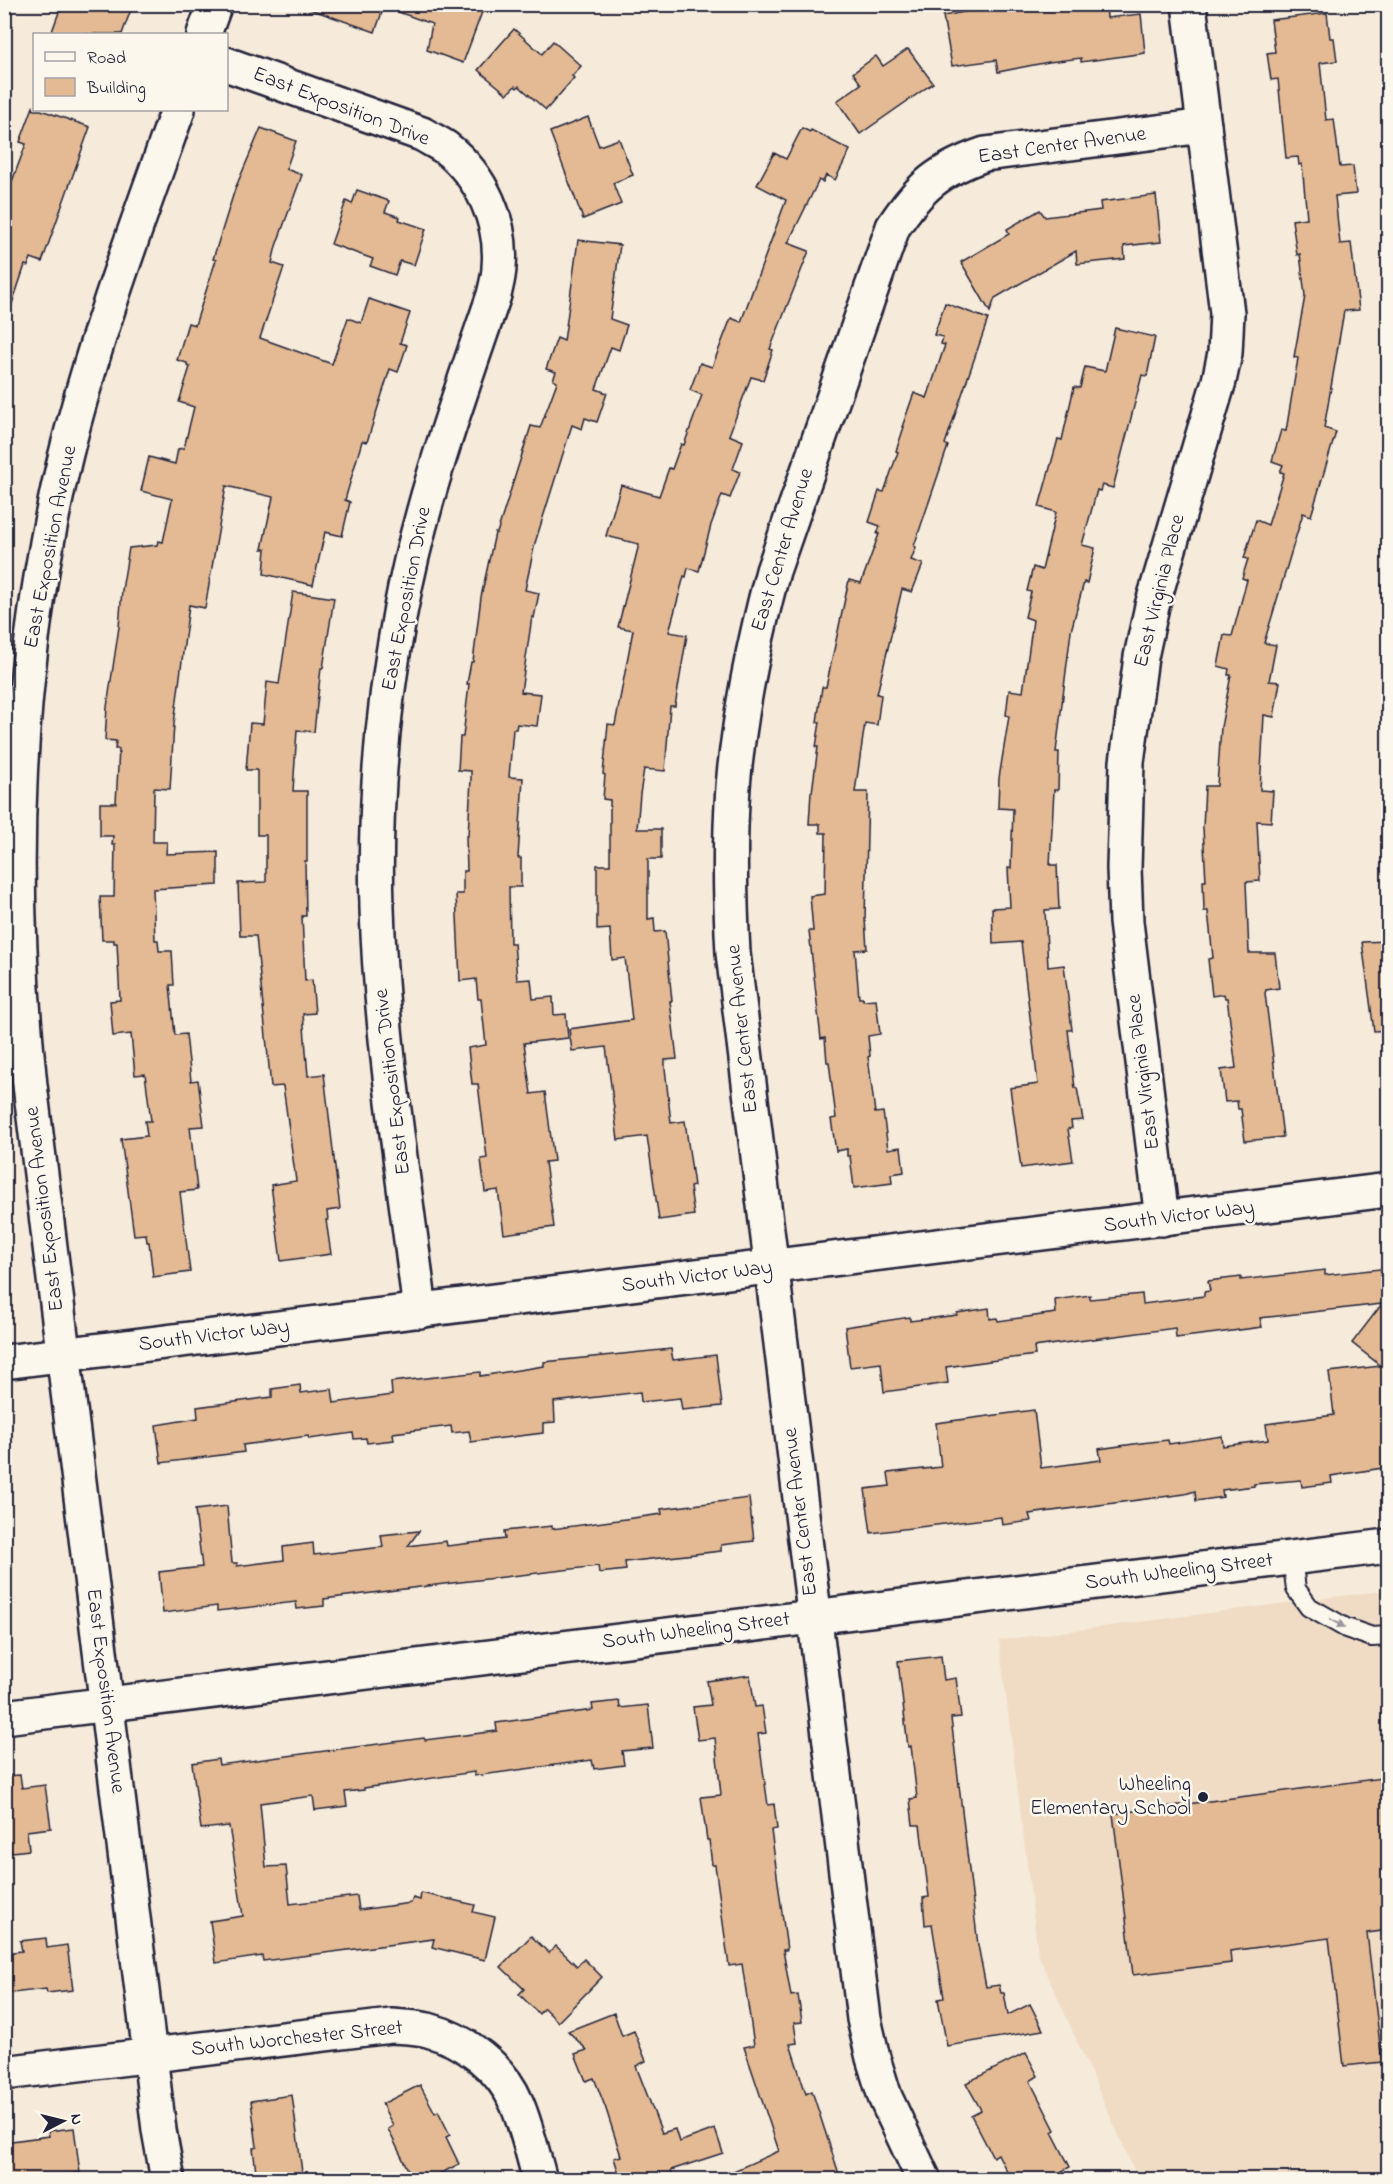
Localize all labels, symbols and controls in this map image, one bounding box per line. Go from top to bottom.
legend [33,33,228,111]
text: Road [87,46,126,72]
street label: East Exposition Drive [248,59,434,155]
text: Building [86,76,146,103]
street label: East Center Avenue [976,119,1149,173]
street label: East Exposition Avenue [17,442,86,651]
street label: East Center Avenue [744,464,822,635]
street label: East Exposition Drive [374,504,440,694]
street label: East Virginia Place [1126,511,1196,671]
street label: East Center Avenue [719,943,767,1115]
street label: East Exposition Drive [367,987,419,1177]
street label: East Virginia Place [1119,992,1170,1152]
street label: East Exposition Avenue [17,1104,72,1313]
street label: South Victor Way [1102,1193,1256,1243]
street label: South Victor Way [620,1253,774,1303]
street label: South Victor Way [137,1312,291,1362]
street label: East Center Avenue [776,1426,826,1598]
street label: South Wheeling Street [1083,1546,1275,1600]
street label: East Exposition Avenue [78,1587,133,1796]
street label: South Wheeling Street [600,1605,792,1659]
one-way arrow [1329,1618,1346,1628]
place label: Wheeling Elementary School [1030,1770,1191,1826]
marker: Wheeling Elementary School [1196,1790,1210,1804]
street label: South Worchester Street [190,2013,404,2065]
north arrow [33,2091,93,2151]
text: N [63,2113,88,2126]

